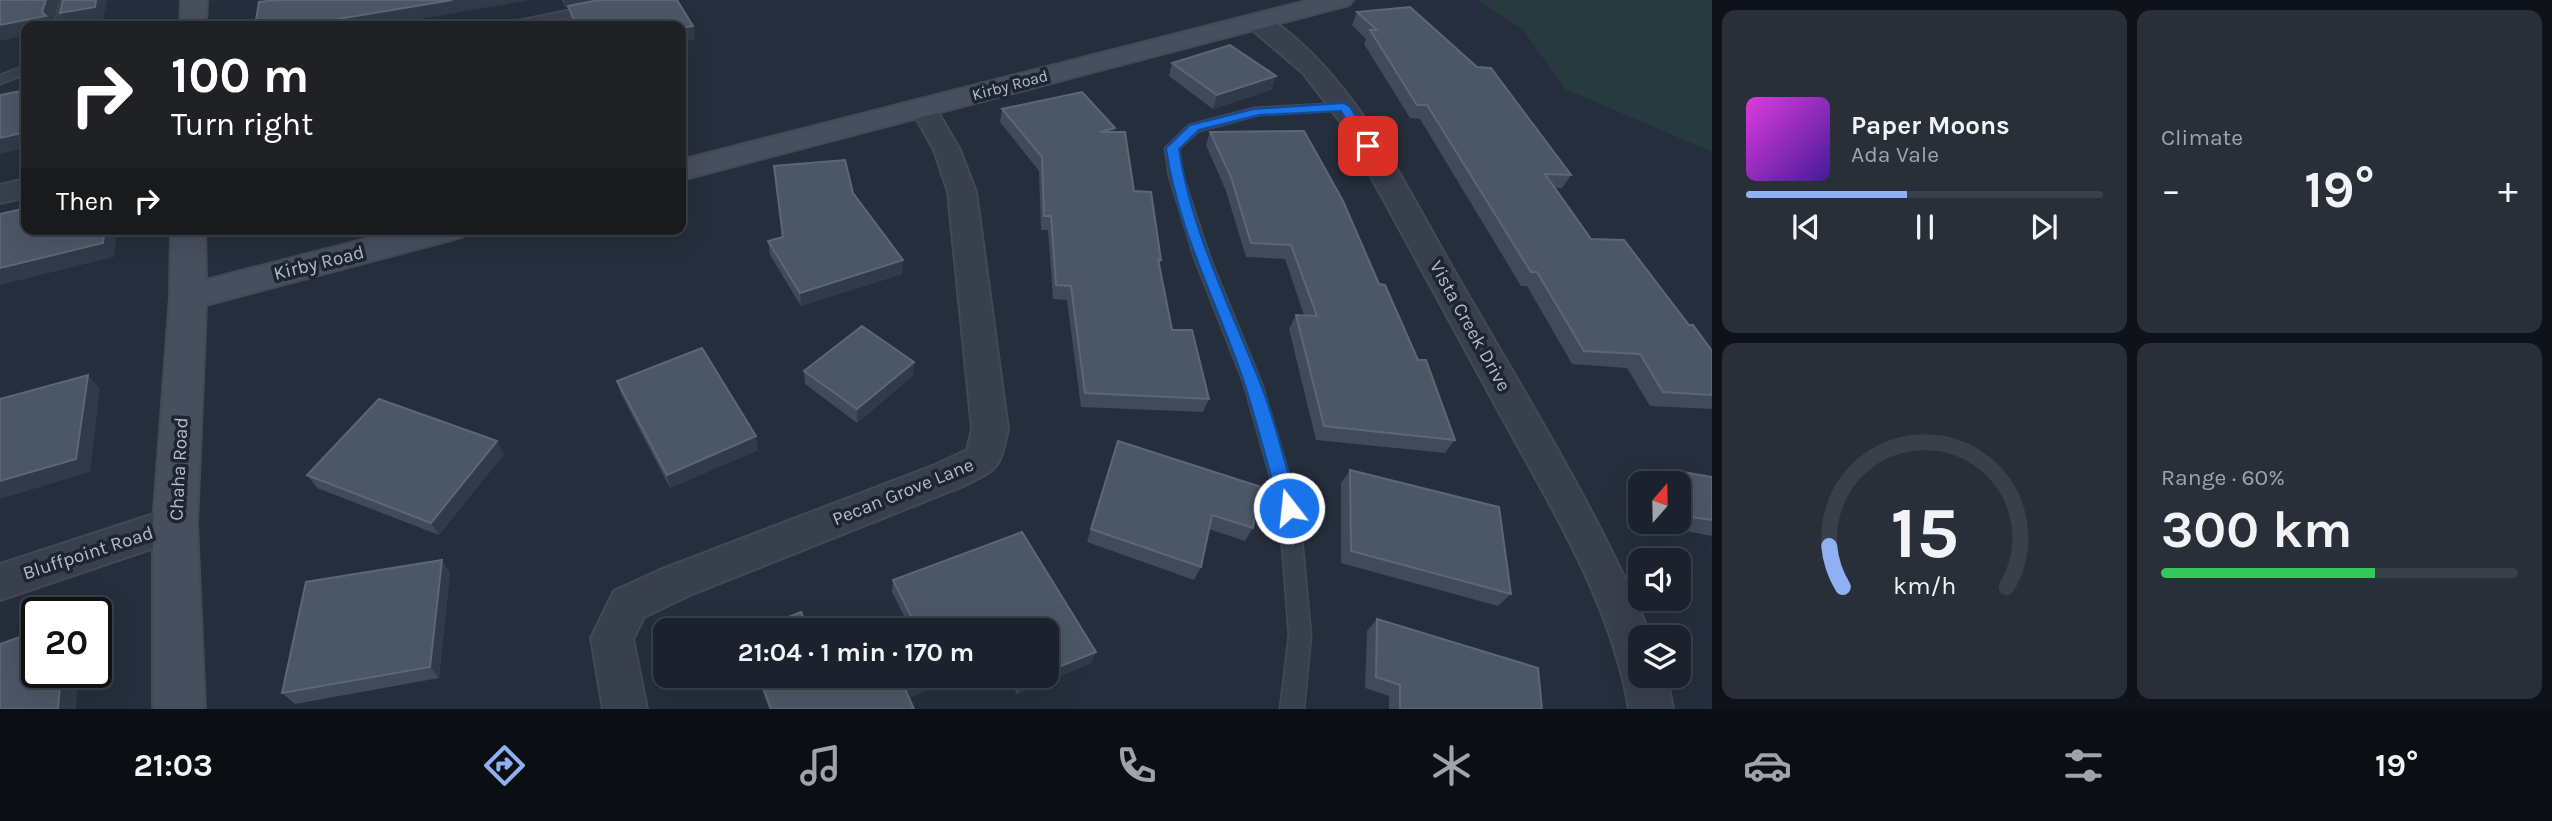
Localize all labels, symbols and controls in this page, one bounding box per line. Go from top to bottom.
text: 100 m [171,47,309,104]
icon: right [56,49,147,140]
street label: Kirby Road [970,66,1050,104]
text: Turn right [171,106,313,143]
text: Paper Moons [1851,110,2010,141]
pin [1338,116,1398,176]
text: Climate [2161,124,2243,151]
icon: arrive [1349,127,1387,165]
text: Ada Vale [1851,141,1939,168]
text: 19° [2304,159,2375,220]
text: − [2161,168,2181,213]
text: + [2498,168,2518,213]
icon: right [128,182,166,220]
text: Then [56,186,114,217]
icon: previous [1787,208,1825,246]
icon: pause [1906,208,1944,246]
icon: next [2025,208,2063,246]
street label: Kirby Road [271,241,367,285]
street label: Vista Creek Drive [1425,257,1515,395]
street label: Chaha Road [165,417,193,521]
street label: Pecan Grove Lane [829,454,977,530]
text: Range · 60% [2161,464,2285,491]
position arrow [1252,471,1326,545]
north arrow [1628,471,1690,534]
map controls [1628,471,1691,688]
text: 15 [1890,490,1959,575]
text: 300 km [2161,499,2352,560]
street label: Bluffpoint Road [20,522,156,584]
button: sound [1628,548,1691,611]
text: km/h [1893,571,1956,600]
speed limit sign: 20 [21,597,112,688]
button: layers [1628,625,1691,688]
text: 21:04 · 1 min · 170 m [738,637,974,668]
icon: directions [480,741,529,790]
icon: music [796,741,845,790]
icon: phone [1112,741,1161,790]
icon: climate [1427,741,1476,790]
icon: car [1743,741,1792,790]
icon: filters [2059,741,2108,790]
text: 21:03 [133,747,213,784]
text: 19° [2375,747,2418,784]

